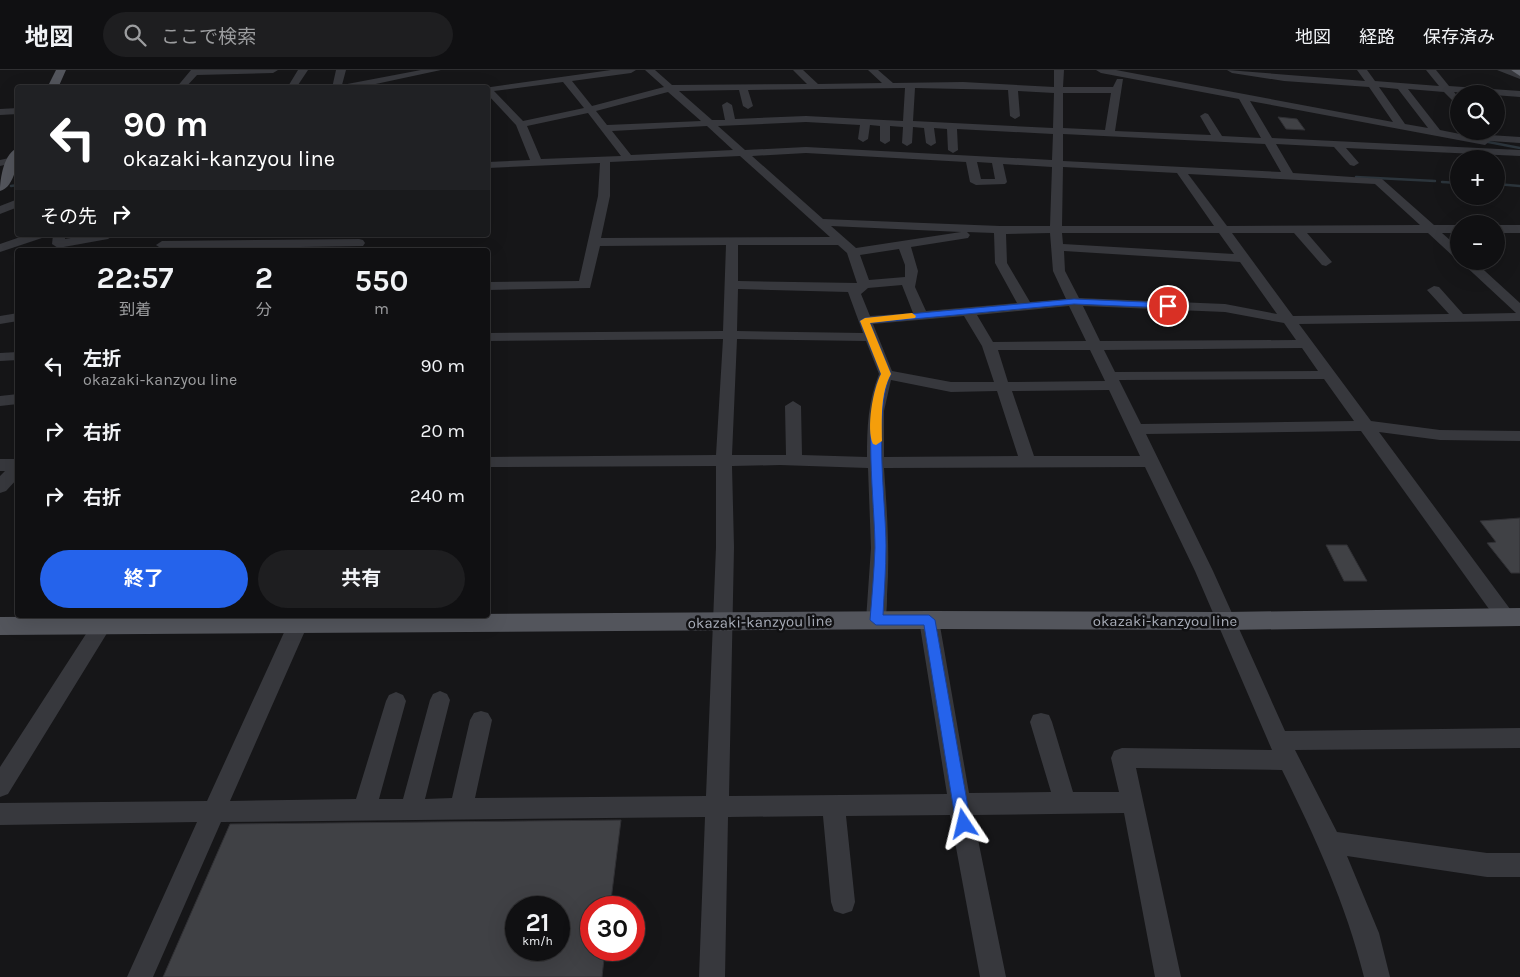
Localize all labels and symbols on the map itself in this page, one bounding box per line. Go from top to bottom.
pin [1147,285,1189,327]
street label: okazaki-kanzyou line [688,612,832,632]
street label: okazaki-kanzyou line [1093,612,1237,630]
position arrow [937,797,989,849]
speed limit sign: 30 [580,896,645,961]

